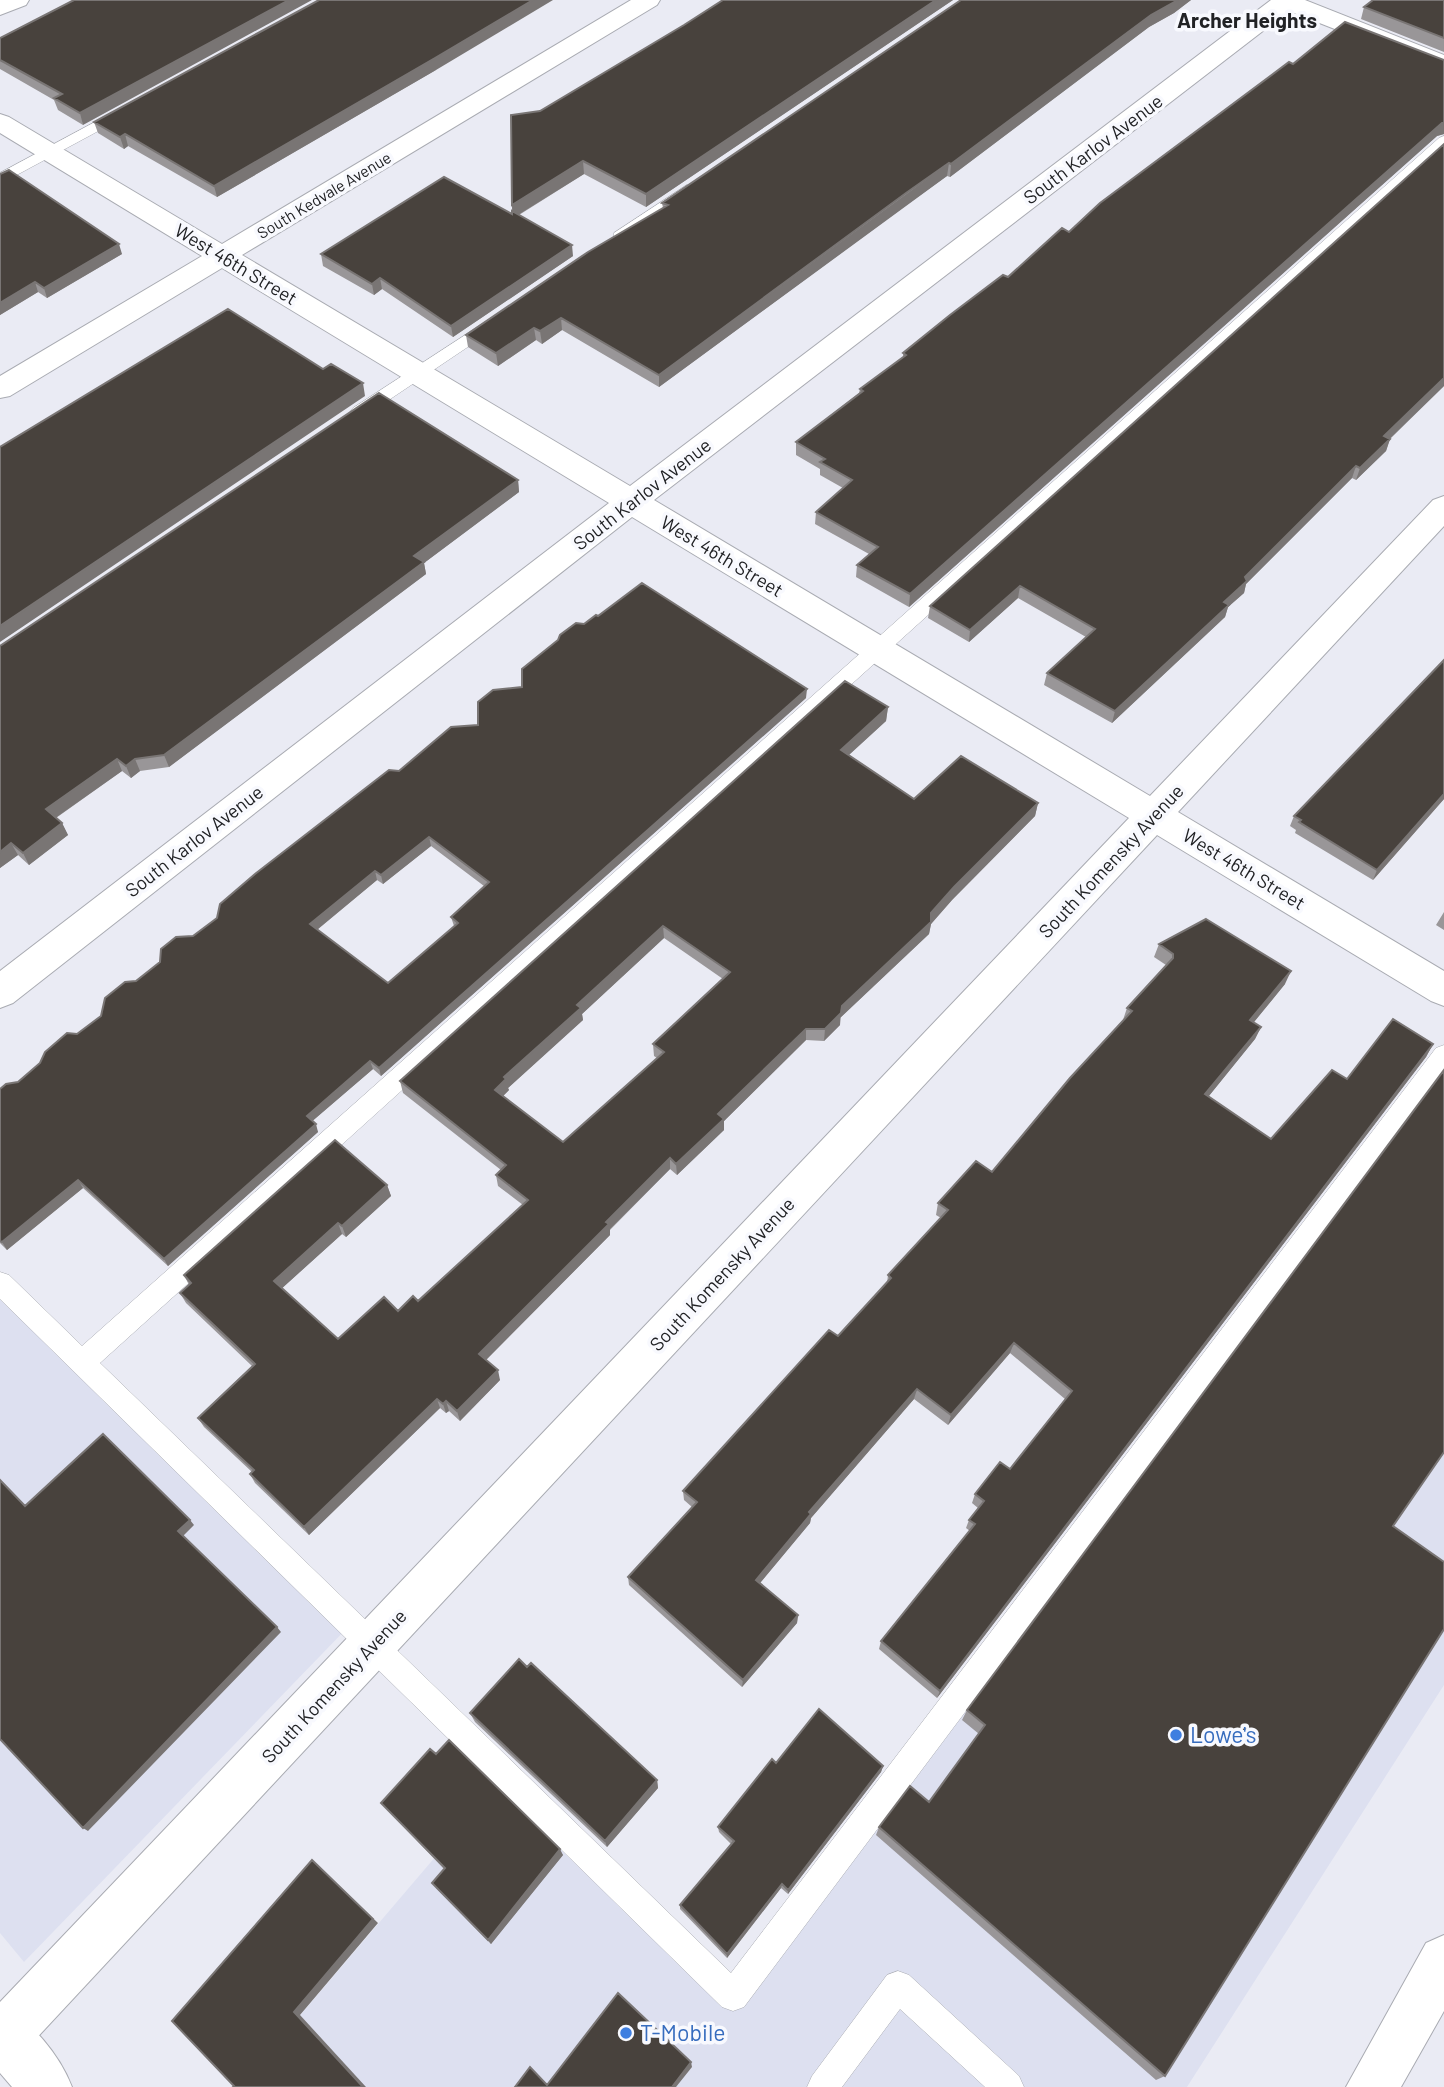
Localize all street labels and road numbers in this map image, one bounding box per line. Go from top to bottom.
street label: South Karlov Avenue [1019,89,1167,208]
street label: South Kedvale Avenue [253,147,394,242]
street label: West 46th Street [171,218,302,309]
street label: South Karlov Avenue [568,433,715,555]
street label: West 46th Street [657,510,788,601]
street label: South Komensky Avenue [1033,779,1188,942]
street label: South Karlov Avenue [120,780,267,902]
street label: West 46th Street [1179,823,1310,914]
street label: South Komensky Avenue [644,1192,799,1355]
street label: South Komensky Avenue [256,1604,411,1767]

